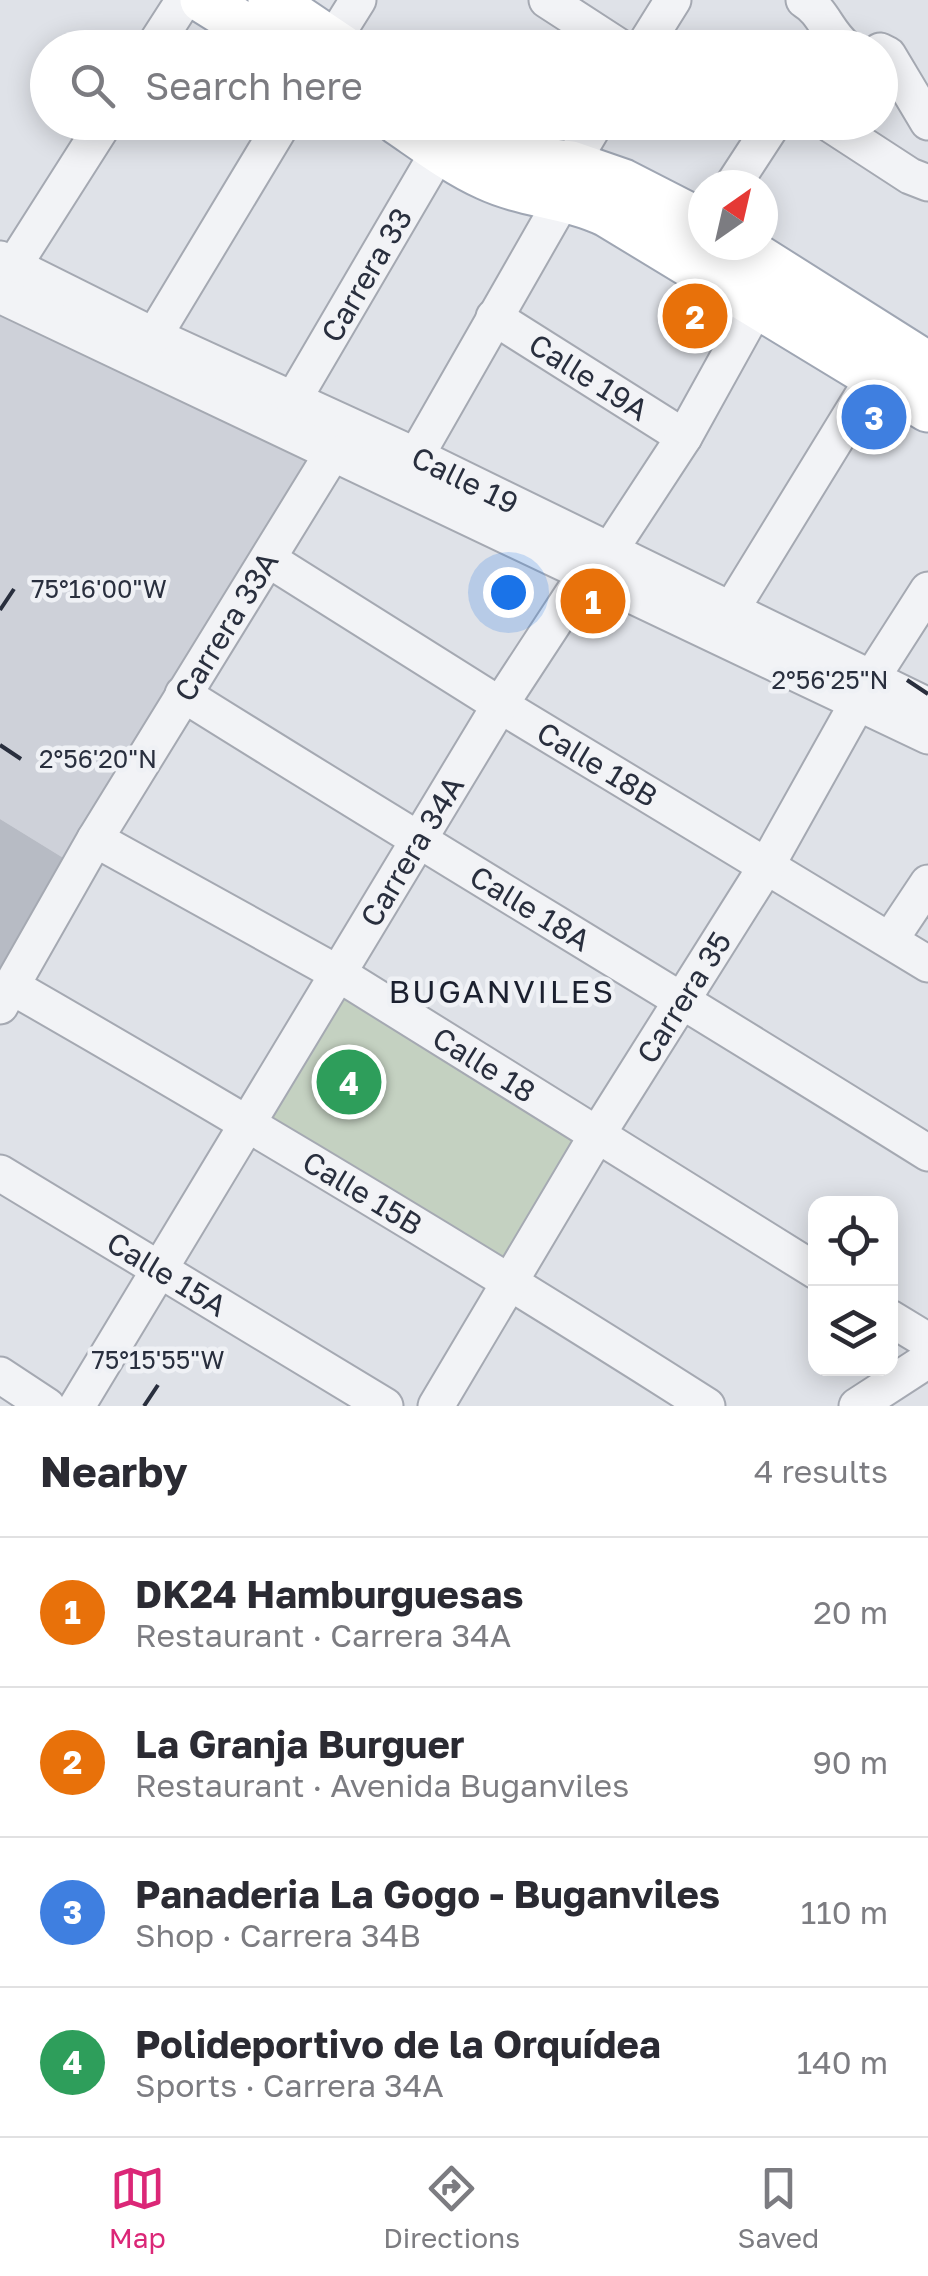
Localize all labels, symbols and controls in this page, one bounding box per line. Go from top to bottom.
search box [30,30,898,140]
icon: search [65,58,120,113]
text: Search here [145,63,363,108]
north arrow [688,170,778,260]
street label: Carrera 33 [313,202,419,348]
pin: 2 [662,278,728,354]
street label: Calle 19A [522,326,655,428]
pin: 3 [842,380,906,454]
street label: Calle 19 [406,439,524,521]
street label: Carrera 33A [166,545,286,708]
pin: 1 [560,564,626,638]
your location [483,567,534,618]
text: 75°16'00"W [31,573,167,604]
text: 2°56'25"N [771,664,889,695]
street label: Calle 18B [531,714,664,814]
text: 2°56'20"N [39,743,157,774]
street label: Carrera 34A [353,769,471,933]
street label: Calle 18A [464,858,597,958]
street label: Carrera 35 [629,925,739,1070]
district label: BUGANVILES [388,972,616,1010]
street label: Calle 18 [426,1019,542,1110]
pin: 4 [316,1044,382,1120]
street label: Calle 15B [296,1143,429,1243]
map controls [808,1196,898,1376]
button: locate [808,1196,898,1286]
street label: Calle 15A [101,1224,233,1324]
button: layers [808,1286,898,1376]
text: 75°15'55"W [92,1344,224,1375]
text: Nearby [40,1446,188,1496]
text: 4 results [754,1452,888,1490]
text: DK24 Hamburguesas [135,1571,524,1616]
text: 1 [64,1593,81,1631]
text: 20 m [813,1593,888,1631]
text: Restaurant · Carrera 34A [135,1616,511,1654]
text: La Granja Burguer [135,1721,465,1766]
text: 2 [63,1743,82,1781]
text: 90 m [812,1743,888,1781]
text: Restaurant · Avenida Buganviles [135,1766,629,1804]
text: Panaderia La Gogo - Buganviles [135,1871,720,1916]
text: 3 [63,1893,82,1931]
text: 110 m [801,1893,888,1931]
text: Shop · Carrera 34B [135,1916,421,1954]
text: Polideportivo de la Orquídea [135,2021,661,2066]
text: 4 [62,2043,83,2081]
text: 140 m [797,2043,888,2081]
text: Sports · Carrera 34A [135,2066,444,2104]
tab: Map [109,2161,166,2254]
tab: Directions [383,2161,520,2254]
tab: Saved [737,2161,819,2254]

